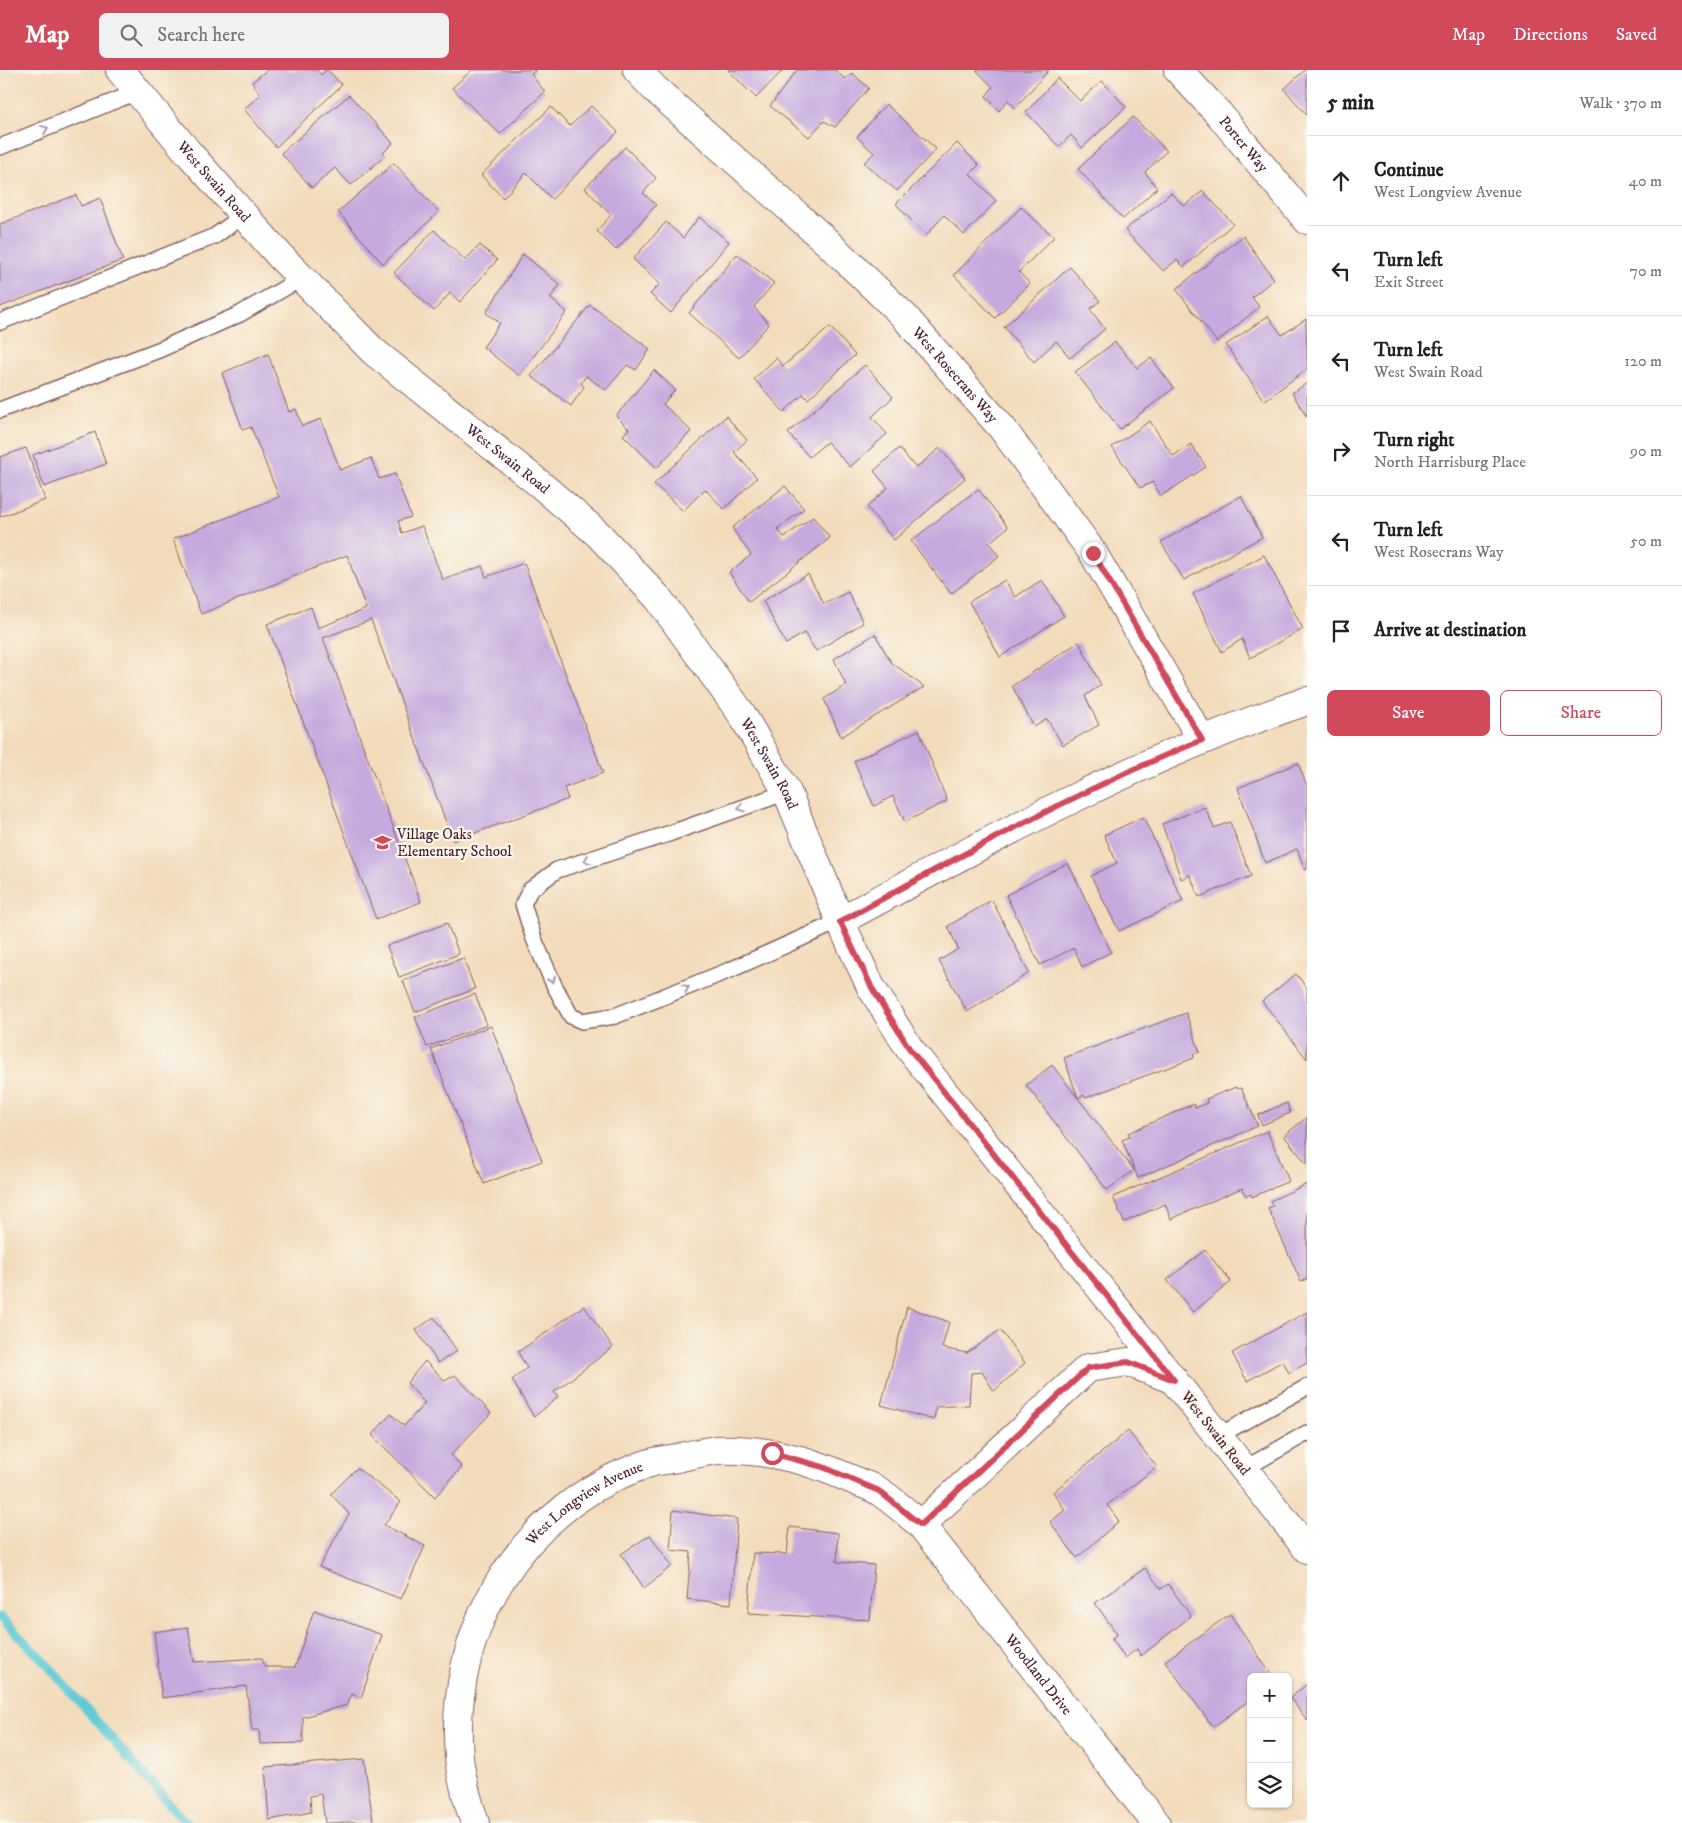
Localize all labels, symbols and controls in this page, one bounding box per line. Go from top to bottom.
search box [99,13,449,58]
text: Map [25,20,69,50]
icon: search [117,21,145,49]
text: Search here [157,24,245,47]
text: Map [1452,24,1485,46]
text: Directions [1513,24,1588,46]
text: Saved [1616,24,1657,46]
text: 5 min [1327,90,1374,116]
text: Walk · 370 m [1580,93,1662,113]
street label: Porter Way [1215,112,1273,177]
one-way arrow [40,125,49,135]
street label: West Swain Road [172,137,255,227]
text: Continue [1374,159,1444,182]
icon: ahead [1327,167,1355,195]
text: 40 m [1629,171,1662,191]
text: West Longview Avenue [1374,182,1522,202]
text: Turn left [1374,249,1443,272]
icon: left [1327,257,1355,285]
text: 70 m [1630,261,1662,281]
text: Exit Street [1374,272,1444,292]
street label: West Rosecrans Way [907,322,1003,428]
text: Turn left [1374,339,1443,362]
icon: left [1327,347,1355,375]
text: 120 m [1624,351,1662,371]
text: West Swain Road [1374,362,1483,382]
street label: West Swain Road [461,419,554,499]
text: Turn right [1374,429,1454,452]
icon: right [1327,437,1355,465]
text: 90 m [1630,441,1662,461]
text: North Harrisburg Place [1374,452,1526,472]
text: Turn left [1374,519,1443,542]
icon: left [1327,527,1355,555]
text: 50 m [1630,531,1662,551]
route end [1082,542,1105,565]
text: West Rosecrans Way [1374,542,1504,562]
icon: arrive [1327,617,1355,645]
text: Arrive at destination [1374,619,1526,642]
button: Save [1327,690,1490,736]
button: Share [1500,690,1662,736]
street label: West Swain Road [735,714,802,813]
one-way arrow [737,803,746,813]
place label: Village Oaks Elementary School [396,825,512,861]
school or university icon: Village Oaks Elementary School [373,833,393,853]
one-way arrow [584,854,592,864]
one-way arrow [546,975,556,984]
one-way arrow [681,983,690,994]
street label: West Swain Road [1176,1387,1255,1480]
route start [761,1442,784,1465]
street label: West Longview Avenue [521,1457,646,1550]
street label: Woodland Drive [1000,1630,1076,1719]
map controls [1247,1673,1292,1808]
button: + [1247,1673,1292,1718]
button: − [1247,1718,1292,1763]
button: layers [1247,1763,1292,1808]

